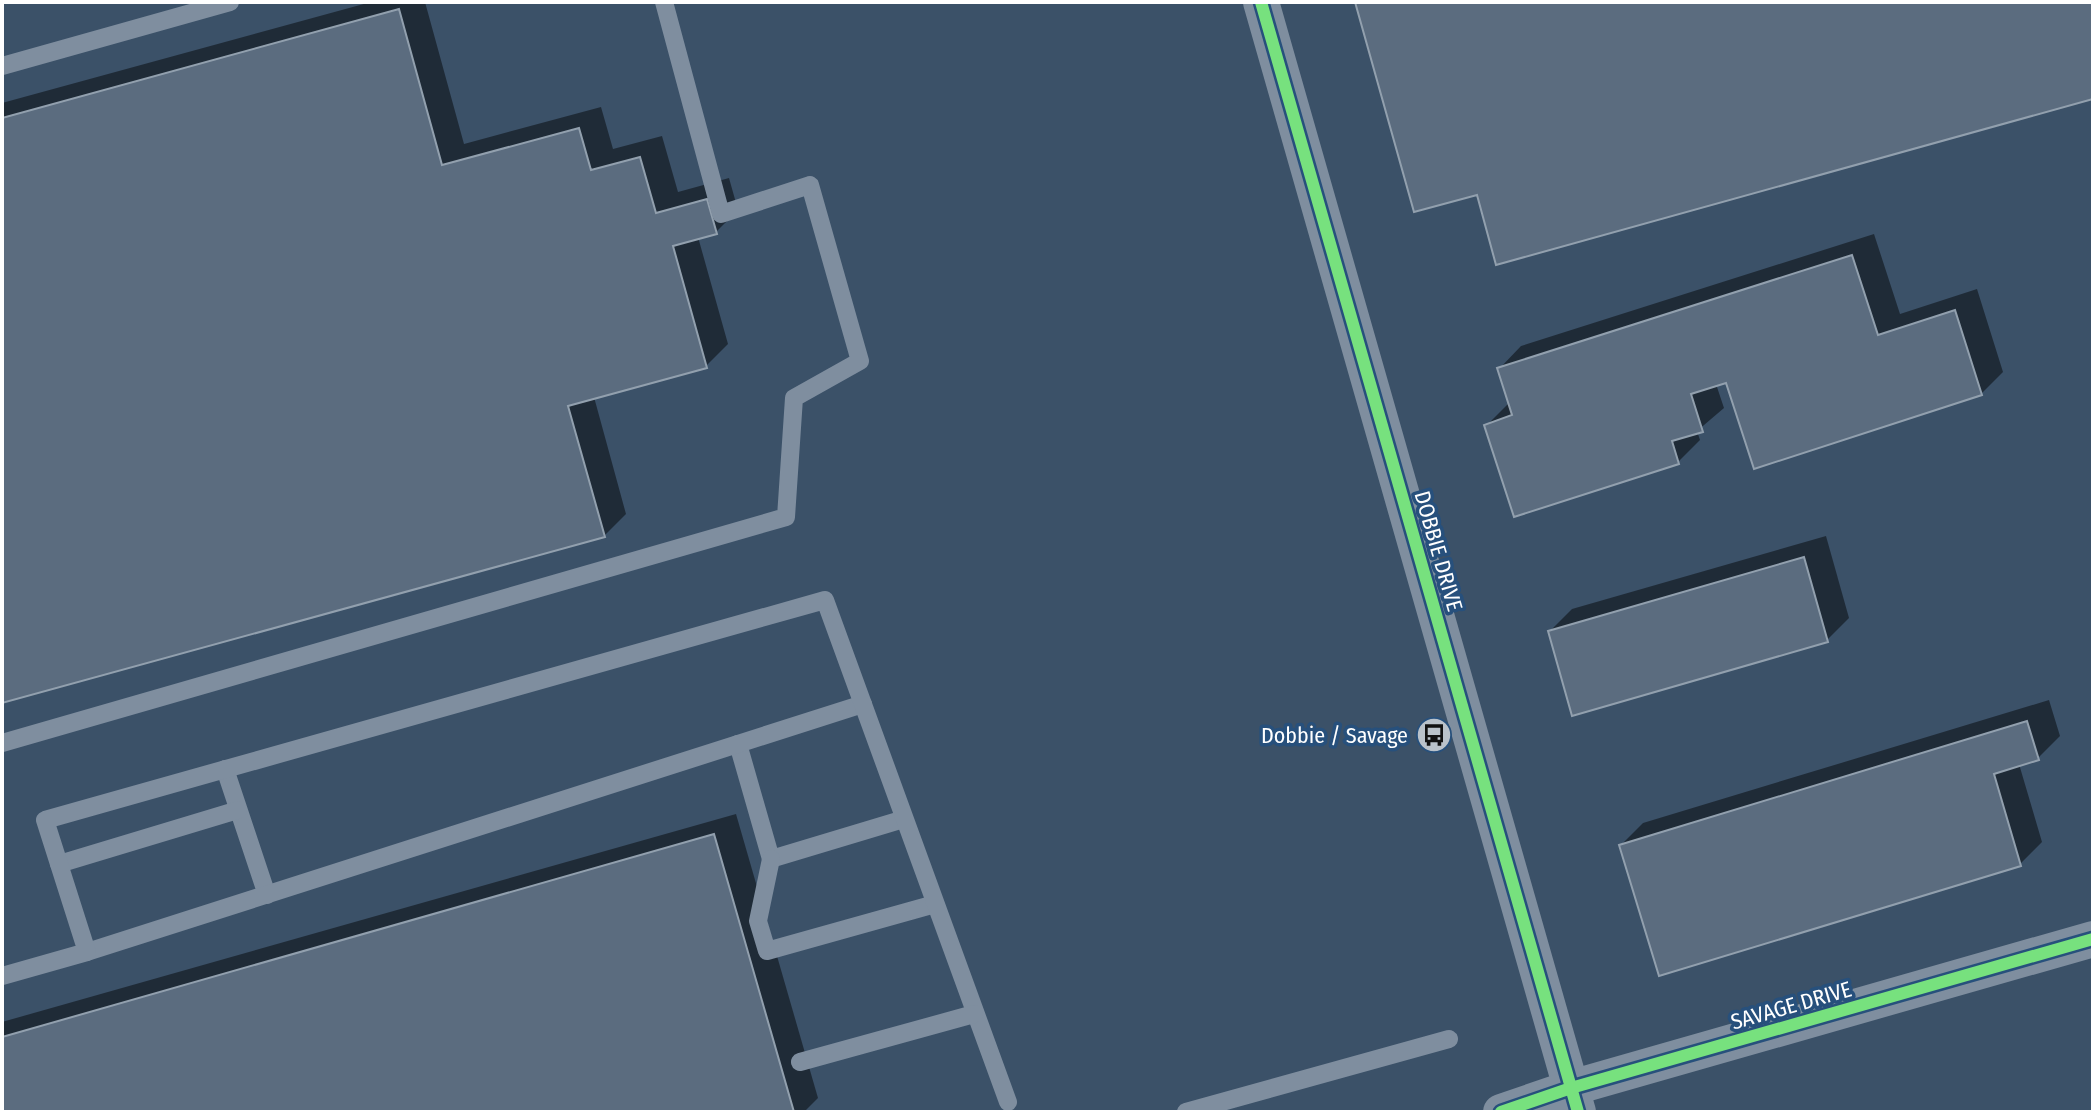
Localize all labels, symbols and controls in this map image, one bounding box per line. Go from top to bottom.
street label: DOBBIE DRIVE [1408,488,1469,614]
bus stop icon: Dobbie / Savage [1415,716,1453,754]
place label: Dobbie / Savage [1261,722,1408,749]
street label: SAVAGE DRIVE [1728,975,1855,1036]

